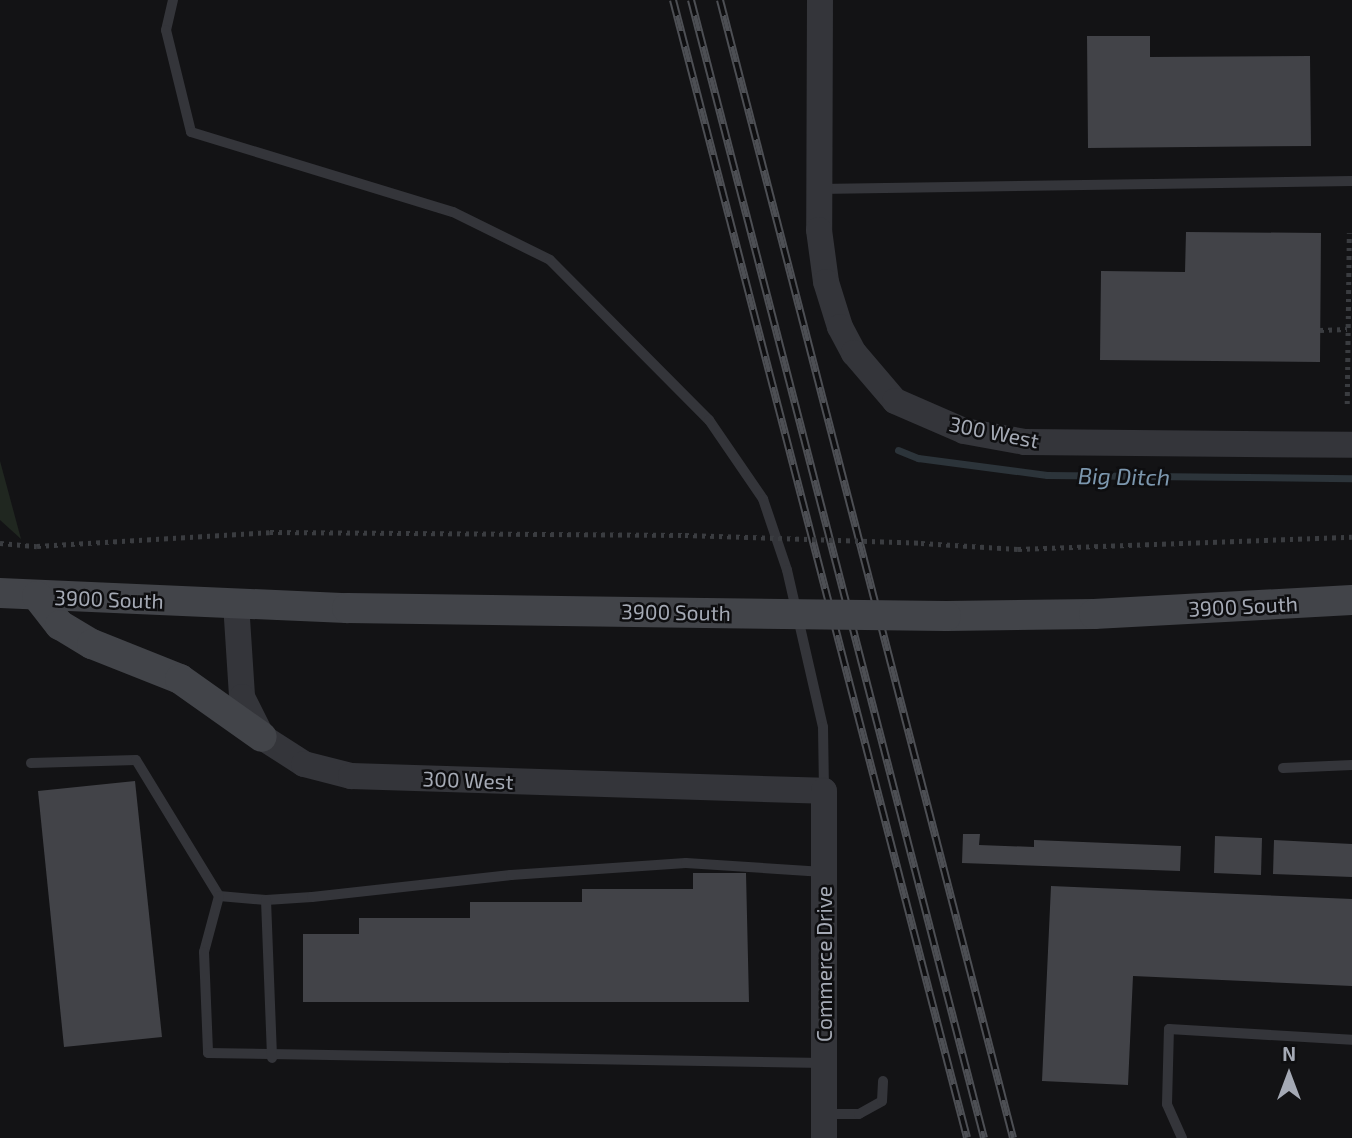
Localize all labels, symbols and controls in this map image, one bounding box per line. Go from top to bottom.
street label: 300 West [947,411,1041,453]
water label: Big Ditch [1078,461,1170,491]
street label: 3900 South [54,584,164,614]
street label: 3900 South [1188,591,1298,621]
street label: 3900 South [621,598,731,626]
street label: 300 West [422,766,514,794]
street label: Commerce Drive [811,886,837,1042]
north arrow [1254,1040,1324,1110]
text: N [1282,1042,1296,1065]

